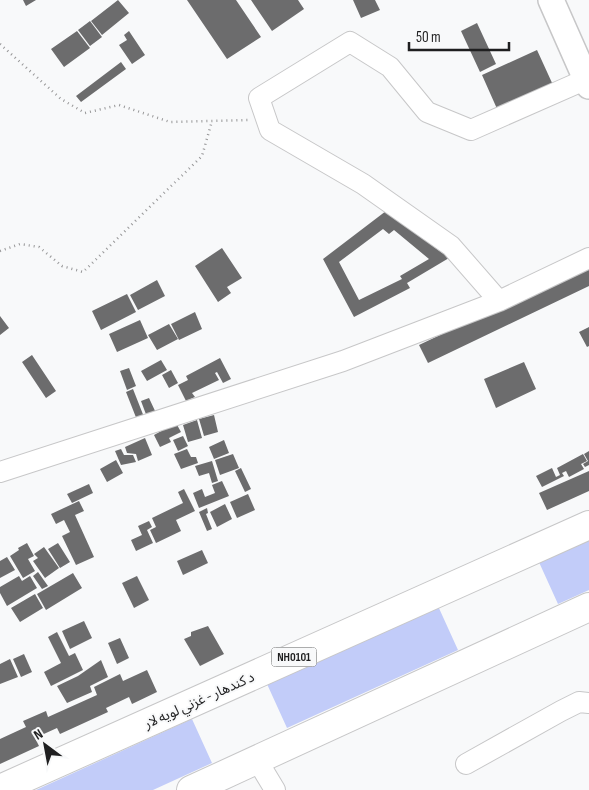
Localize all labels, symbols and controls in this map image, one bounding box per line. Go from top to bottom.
scale bar [409,20,509,52]
text: 50 m [416,28,441,47]
road number: NH0101 [272,648,316,666]
street label: د کندهار - غزني لويه لار [140,668,258,735]
north arrow [20,720,70,770]
text: N [31,725,46,744]

